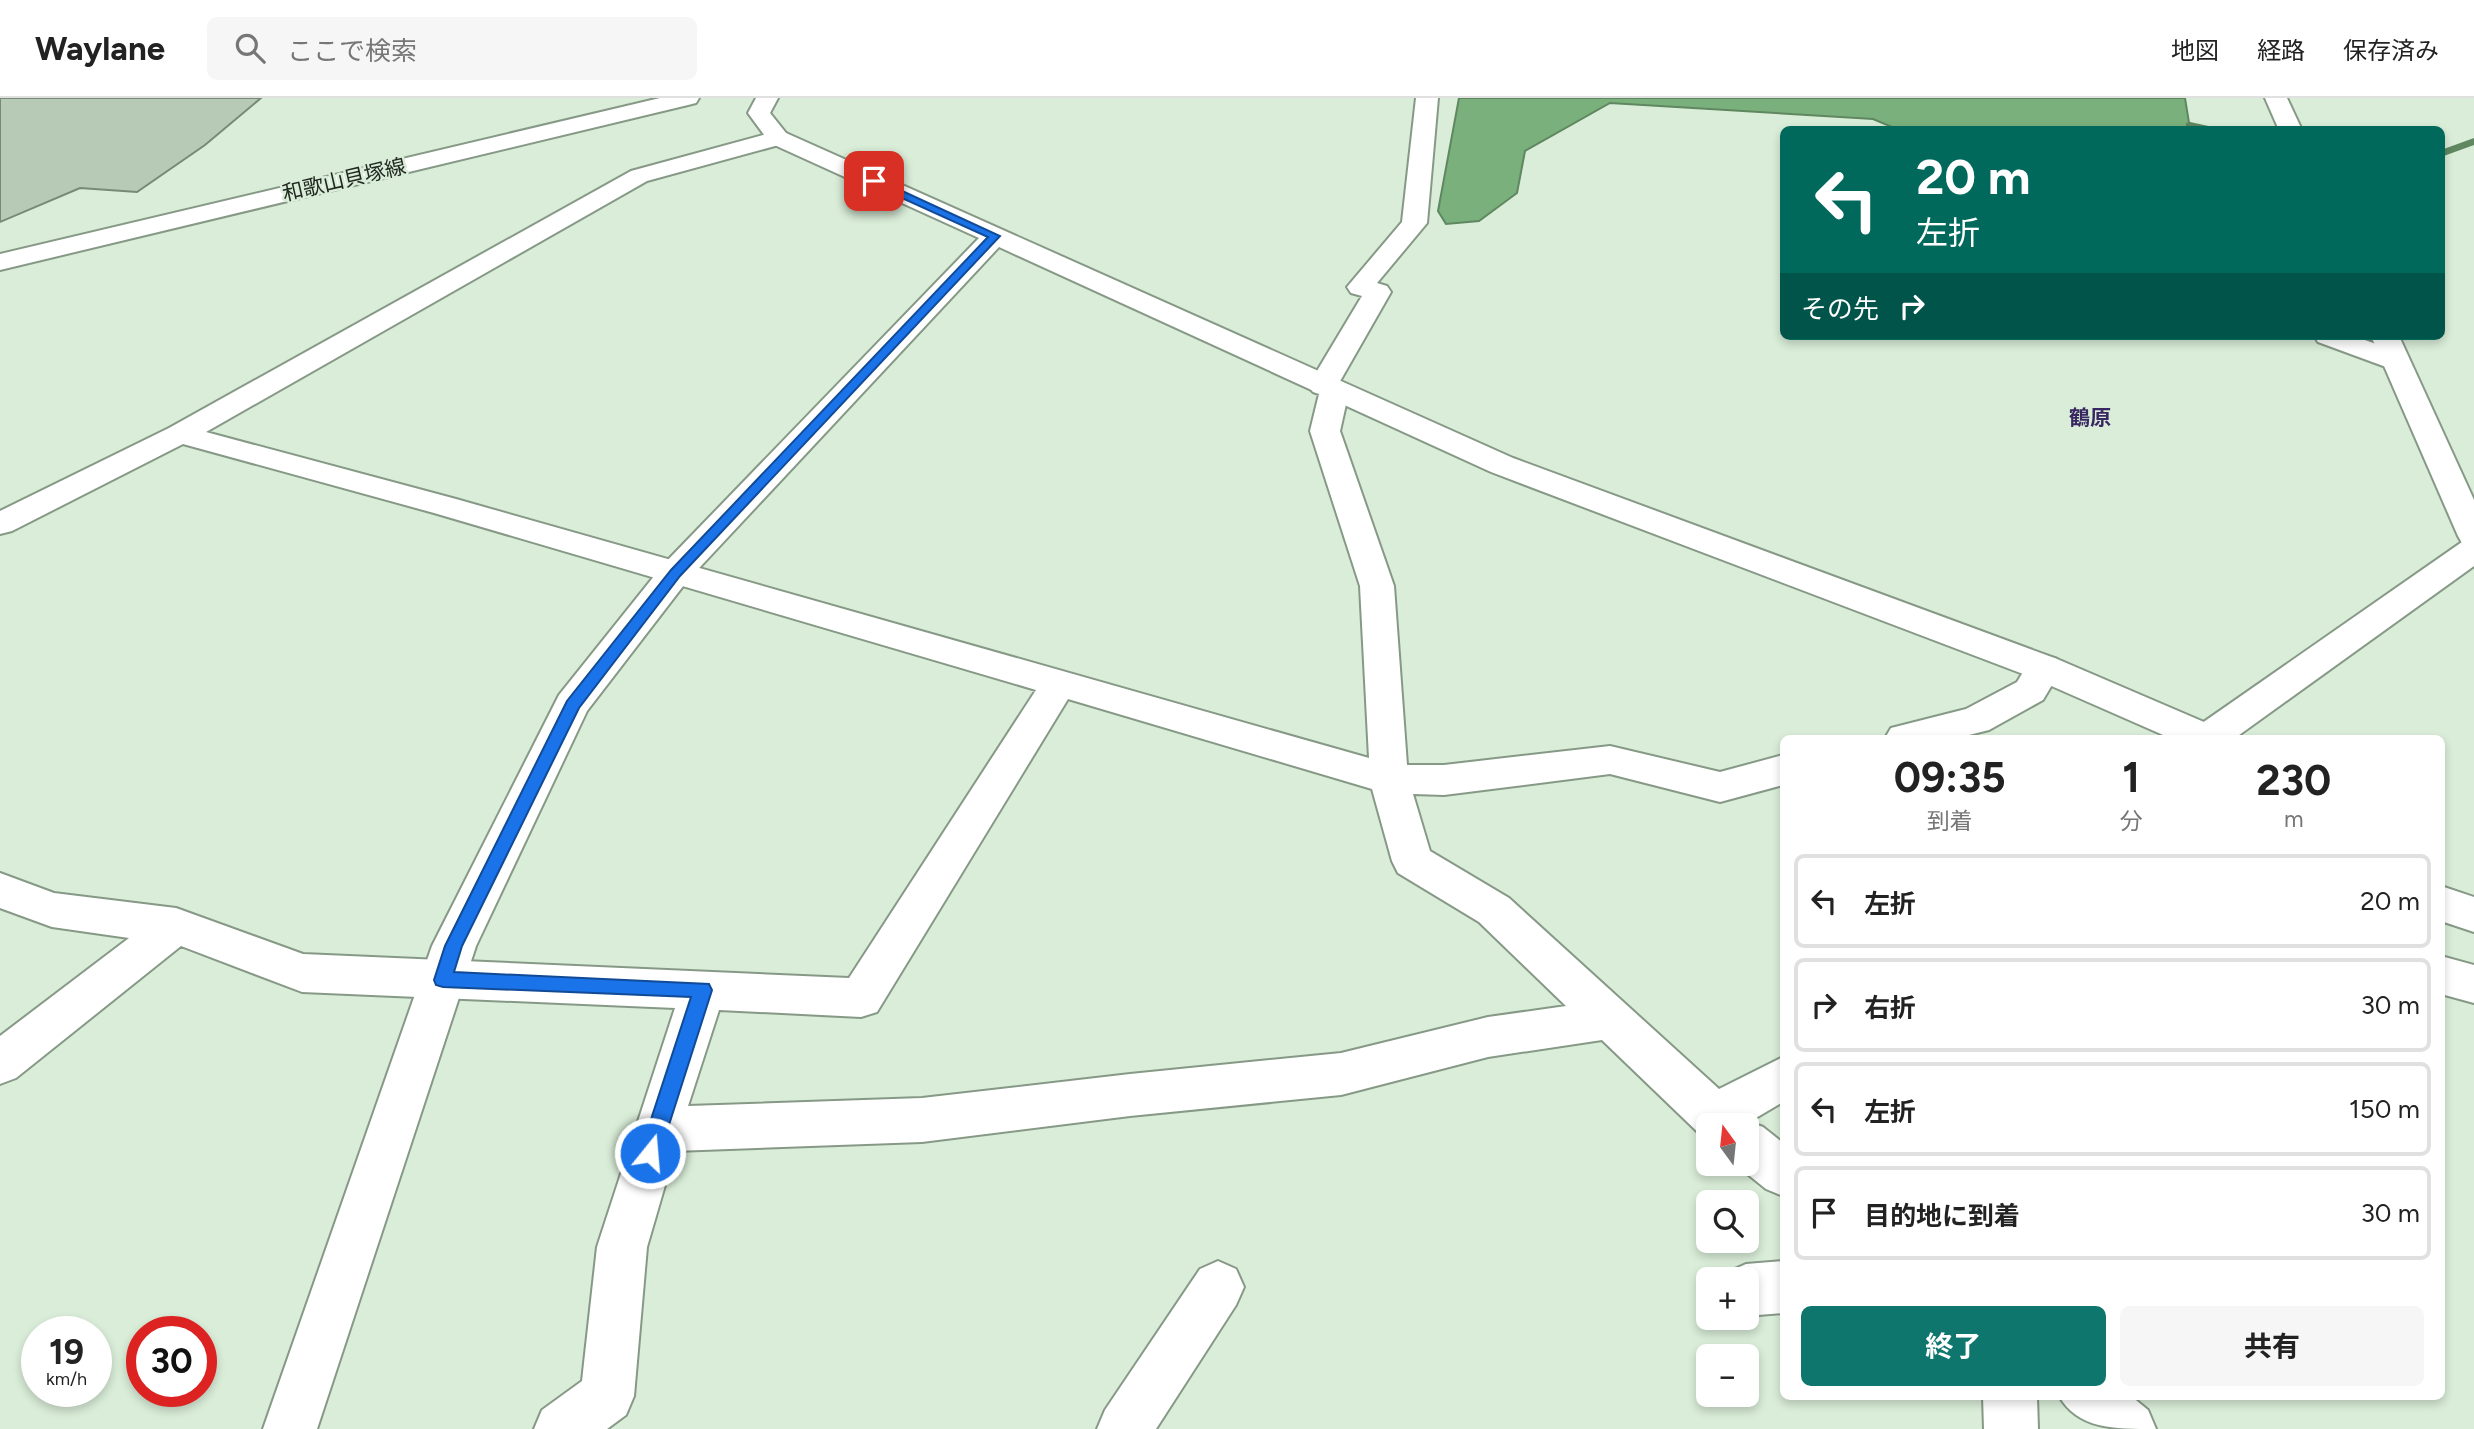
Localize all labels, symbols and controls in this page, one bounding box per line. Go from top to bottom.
search box [207,17,697,80]
text: Waylane [35,29,165,68]
icon: search [231,29,269,67]
text: ここで検索 [287,35,417,67]
text: 地図 [2171,36,2219,65]
text: 経路 [2257,36,2305,65]
text: 保存済み [2343,36,2439,65]
text: 20 m [1916,147,2031,206]
pin [844,151,904,211]
street label: 和歌山貝塚線 [280,153,408,206]
icon: left [1801,154,1892,245]
icon: arrive [855,162,893,200]
text: 左折 [1916,214,1980,252]
icon: right [1893,287,1931,325]
text: その先 [1801,293,1879,325]
district label: 鶴原 [2069,405,2111,430]
text: 09:35 [1894,752,2006,803]
text: 1 [2122,752,2140,803]
text: 230 [2256,755,2331,806]
text: m [2284,805,2304,833]
text: 到着 [1927,807,1973,835]
text: 分 [2120,807,2143,835]
icon: left [1805,882,1843,920]
text: 20 m [2360,885,2420,917]
text: 左折 [1864,888,1916,920]
icon: right [1805,986,1843,1024]
text: 30 m [2361,989,2420,1021]
text: 右折 [1864,992,1916,1024]
icon: left [1805,1090,1843,1128]
text: 150 m [2349,1093,2420,1125]
text: 左折 [1864,1096,1916,1128]
north arrow [1696,1113,1759,1176]
map controls [1696,1113,1759,1407]
position arrow [613,1116,687,1190]
button: search [1696,1190,1759,1253]
icon: arrive [1805,1194,1843,1232]
text: 30 m [2361,1197,2420,1229]
text: 目的地に到着 [1864,1200,2020,1232]
button: + [1696,1267,1759,1330]
button: 終了 [1801,1306,2106,1386]
button: 共有 [2120,1306,2424,1386]
speed limit sign: 30 [126,1316,217,1407]
text: 19 [49,1331,84,1373]
button: − [1696,1344,1759,1407]
text: km/h [46,1368,87,1390]

